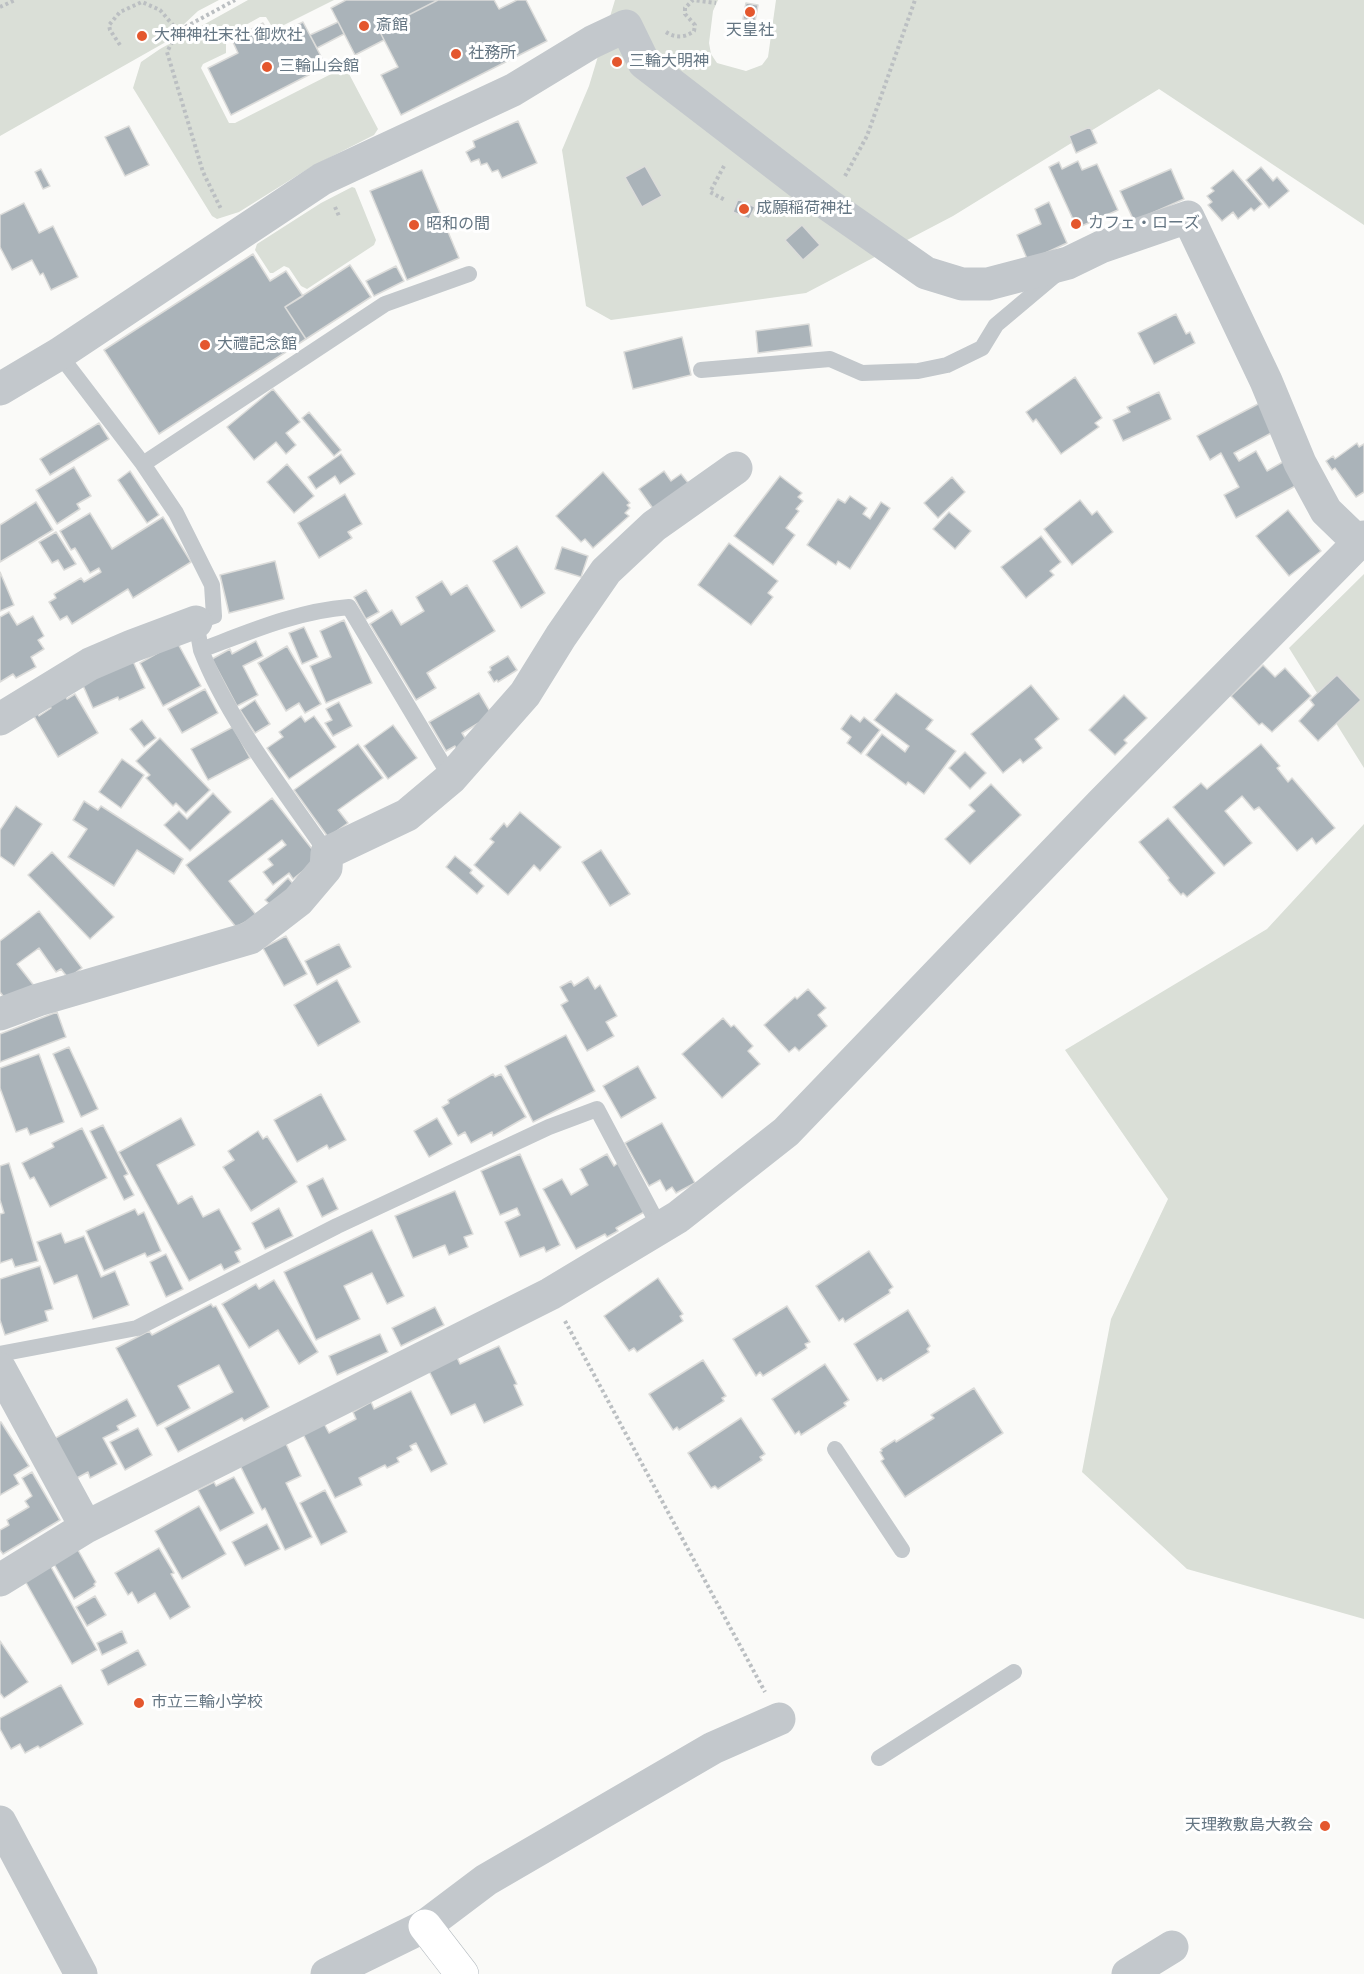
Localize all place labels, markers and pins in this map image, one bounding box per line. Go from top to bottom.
marker: 天皇社 [743,5,757,19]
place label: 斎館 [376,16,408,36]
marker: 斎館 [357,19,371,33]
place label: 天皇社 [726,21,774,41]
place label: 大神神社末社 御炊社 [154,26,302,46]
marker: 大神神社末社 御炊社 [135,29,149,43]
place label: 社務所 [468,44,516,64]
marker: 社務所 [449,47,463,61]
place label: 三輪大明神 [629,52,709,72]
marker: 三輪大明神 [610,55,624,69]
place label: 三輪山会館 [279,57,359,77]
marker: 三輪山会館 [260,60,274,74]
place label: 成願稲荷神社 [756,199,852,219]
marker: 成願稲荷神社 [737,202,751,216]
place label: カフェ・ローズ [1088,214,1200,234]
place label: 昭和の間 [426,215,490,235]
marker: カフェ・ローズ [1069,217,1083,231]
marker: 昭和の間 [407,218,421,232]
place label: 大禮記念館 [217,335,297,355]
marker: 大禮記念館 [198,338,212,352]
place label: 市立三輪小学校 [151,1693,263,1713]
marker: 市立三輪小学校 [132,1696,146,1710]
place label: 天理教敷島大教会 [1185,1816,1313,1836]
marker: 天理教敷島大教会 [1318,1819,1332,1833]

